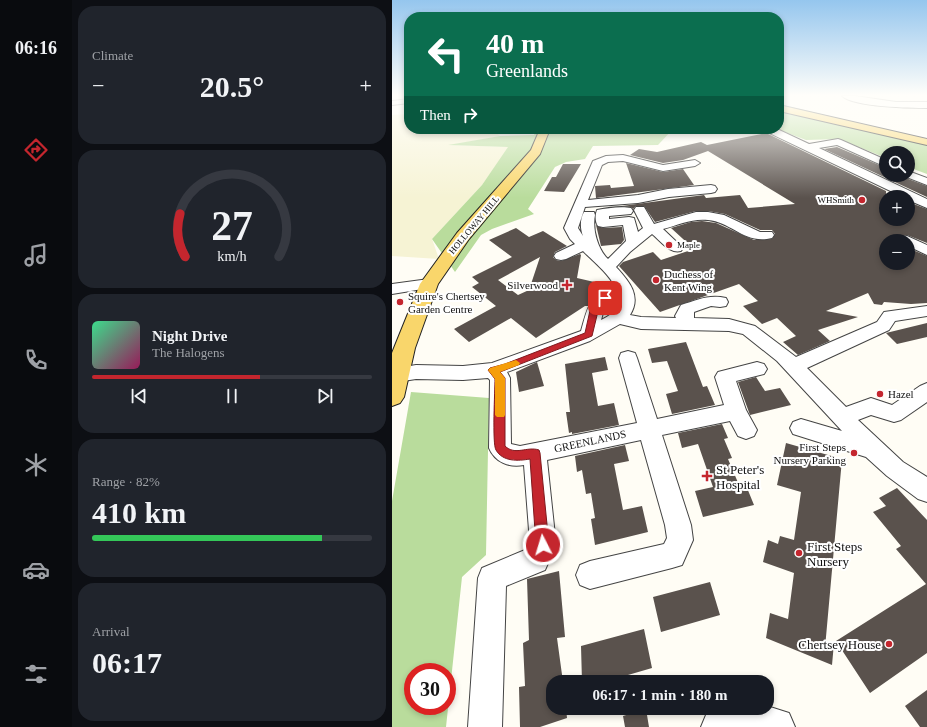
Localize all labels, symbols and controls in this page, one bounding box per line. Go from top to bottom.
icon: left [420,28,472,80]
text: 40 m [486,28,544,59]
text: 06:16 [15,38,57,58]
text: Climate [92,48,133,63]
text: Greenlands [486,61,568,81]
text: 20.5° [200,70,264,103]
text: − [92,73,104,98]
text: + [360,73,372,98]
icon: right [459,104,481,126]
text: Then [420,107,451,123]
icon: directions [22,136,50,164]
map controls [879,146,915,270]
button: search [879,146,915,182]
button: + [879,190,915,226]
street label: HOLLOWAY HILL [447,194,501,256]
place label: WHSmith [817,195,854,205]
marker: WHSmith [857,195,867,205]
text: 27 [211,203,253,249]
button: − [879,234,915,270]
marker: Maple [664,240,674,250]
place label: Maple [677,240,700,250]
icon: music [22,241,50,269]
text: km/h [217,248,247,264]
place label: Duchess of Kent Wing [664,268,714,293]
marker: Duchess of Kent Wing [651,275,661,285]
place label: Silverwood [507,279,558,291]
marker: Silverwood [561,279,573,291]
pin [588,281,622,315]
icon: arrive [594,287,616,309]
place label: Squire's Chertsey Garden Centre [408,290,485,315]
marker: Squire's Chertsey Garden Centre [395,297,405,307]
text: Night Drive [152,328,227,344]
text: The Halogens [152,345,225,360]
icon: phone [22,346,50,374]
icon: previous [128,385,150,407]
icon: pause [221,385,243,407]
icon: next [314,385,336,407]
place label: Hazel [888,388,914,400]
marker: Hazel [875,389,885,399]
street label: GREENLANDS [553,428,627,454]
place label: First Steps Nursery Parking [774,441,846,466]
marker: First Steps Nursery Parking [849,448,859,458]
icon: climate [22,451,50,479]
place label: St Peter's Hospital [716,462,764,492]
marker: St Peter's Hospital [701,470,713,482]
text: Range · 82% [92,474,160,489]
text: 410 km [92,496,186,529]
position arrow [522,524,564,566]
place label: First Steps Nursery [807,539,862,569]
marker: First Steps Nursery [794,548,804,558]
icon: car [22,556,50,584]
text: Arrival [92,624,130,639]
place label: Chertsey House [798,637,881,652]
marker: Chertsey House [884,639,894,649]
text: 06:17 [92,646,162,679]
icon: filters [22,660,50,688]
speed limit sign: 30 [404,663,456,715]
text: 06:17 · 1 min · 180 m [593,687,728,703]

